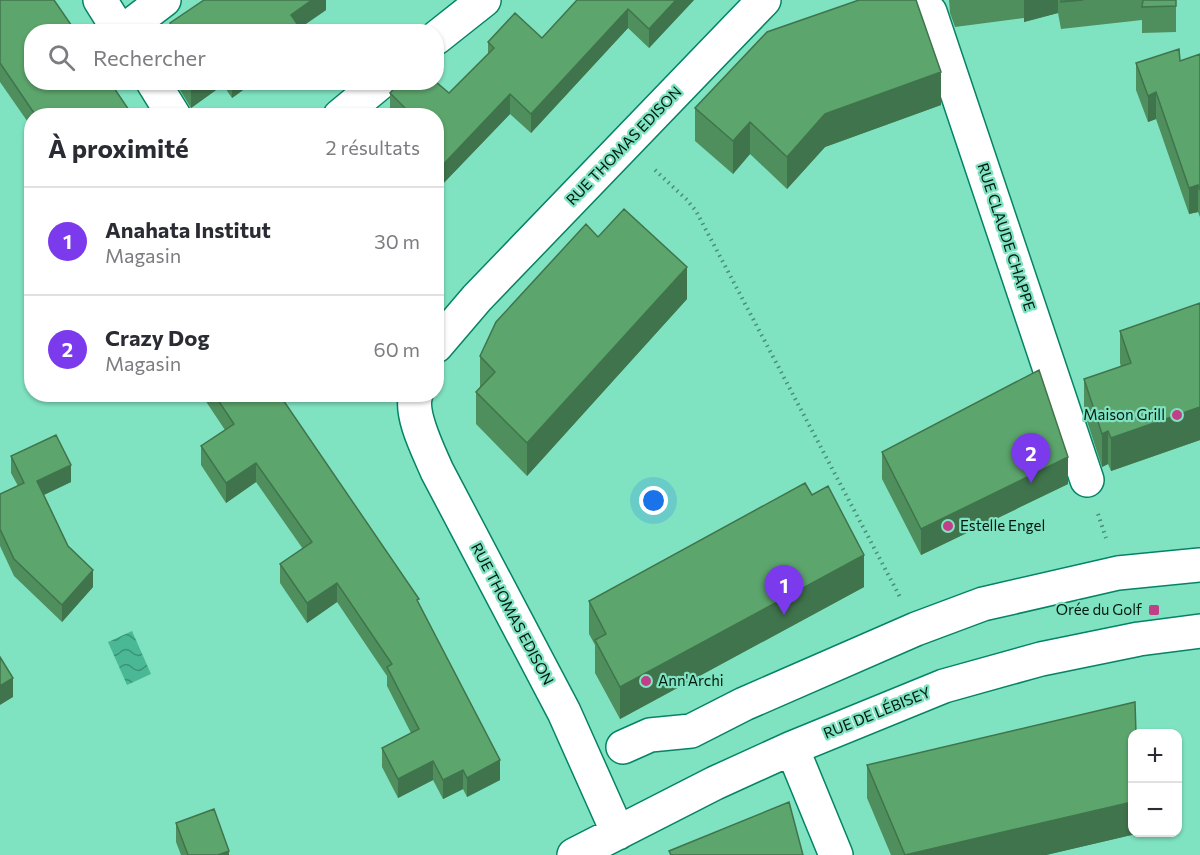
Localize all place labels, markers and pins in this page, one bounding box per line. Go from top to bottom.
place label: Maison Grill [1083,405,1165,423]
marker: Maison Grill [1170,408,1184,422]
pin: 2 [1012,434,1050,483]
place label: Estelle Engel [960,516,1045,534]
marker: Estelle Engel [941,519,955,533]
pin: 1 [764,566,804,615]
place label: Orée du Golf [1056,600,1142,618]
marker: Orée du Golf [1147,603,1161,617]
place label: Ann'Archi [658,671,724,689]
marker: Ann'Archi [639,674,653,688]

